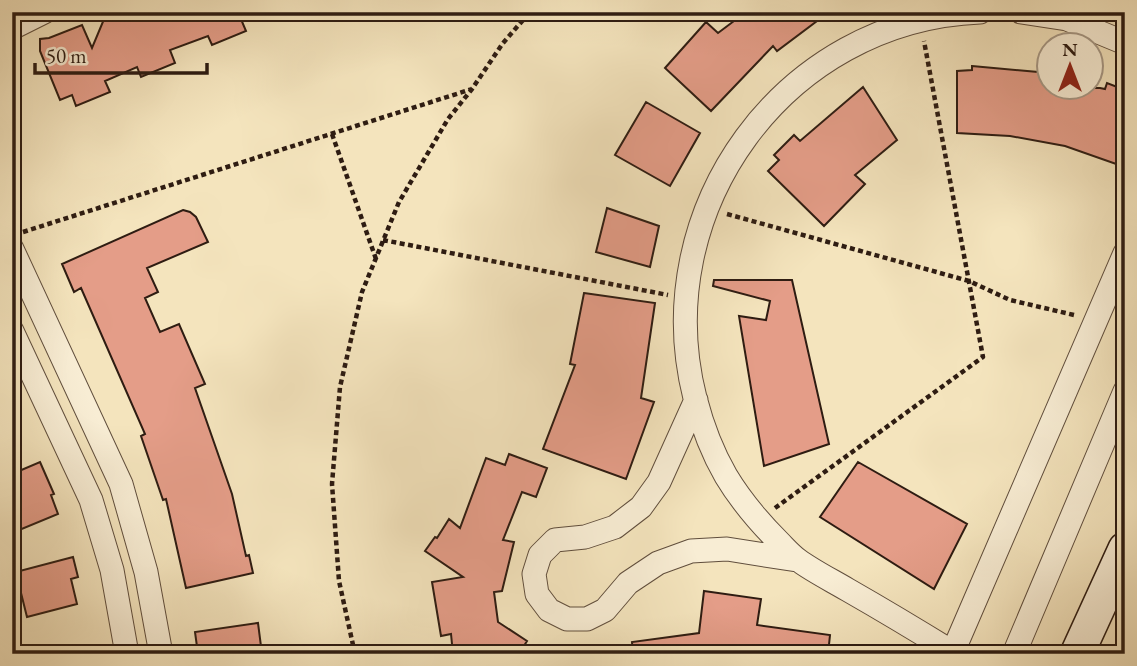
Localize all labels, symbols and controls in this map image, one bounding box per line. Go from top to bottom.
scale bar [35,32,206,76]
north arrow [1036,32,1106,102]
text: N [1062,37,1078,62]
text: 50 m [46,42,87,69]

